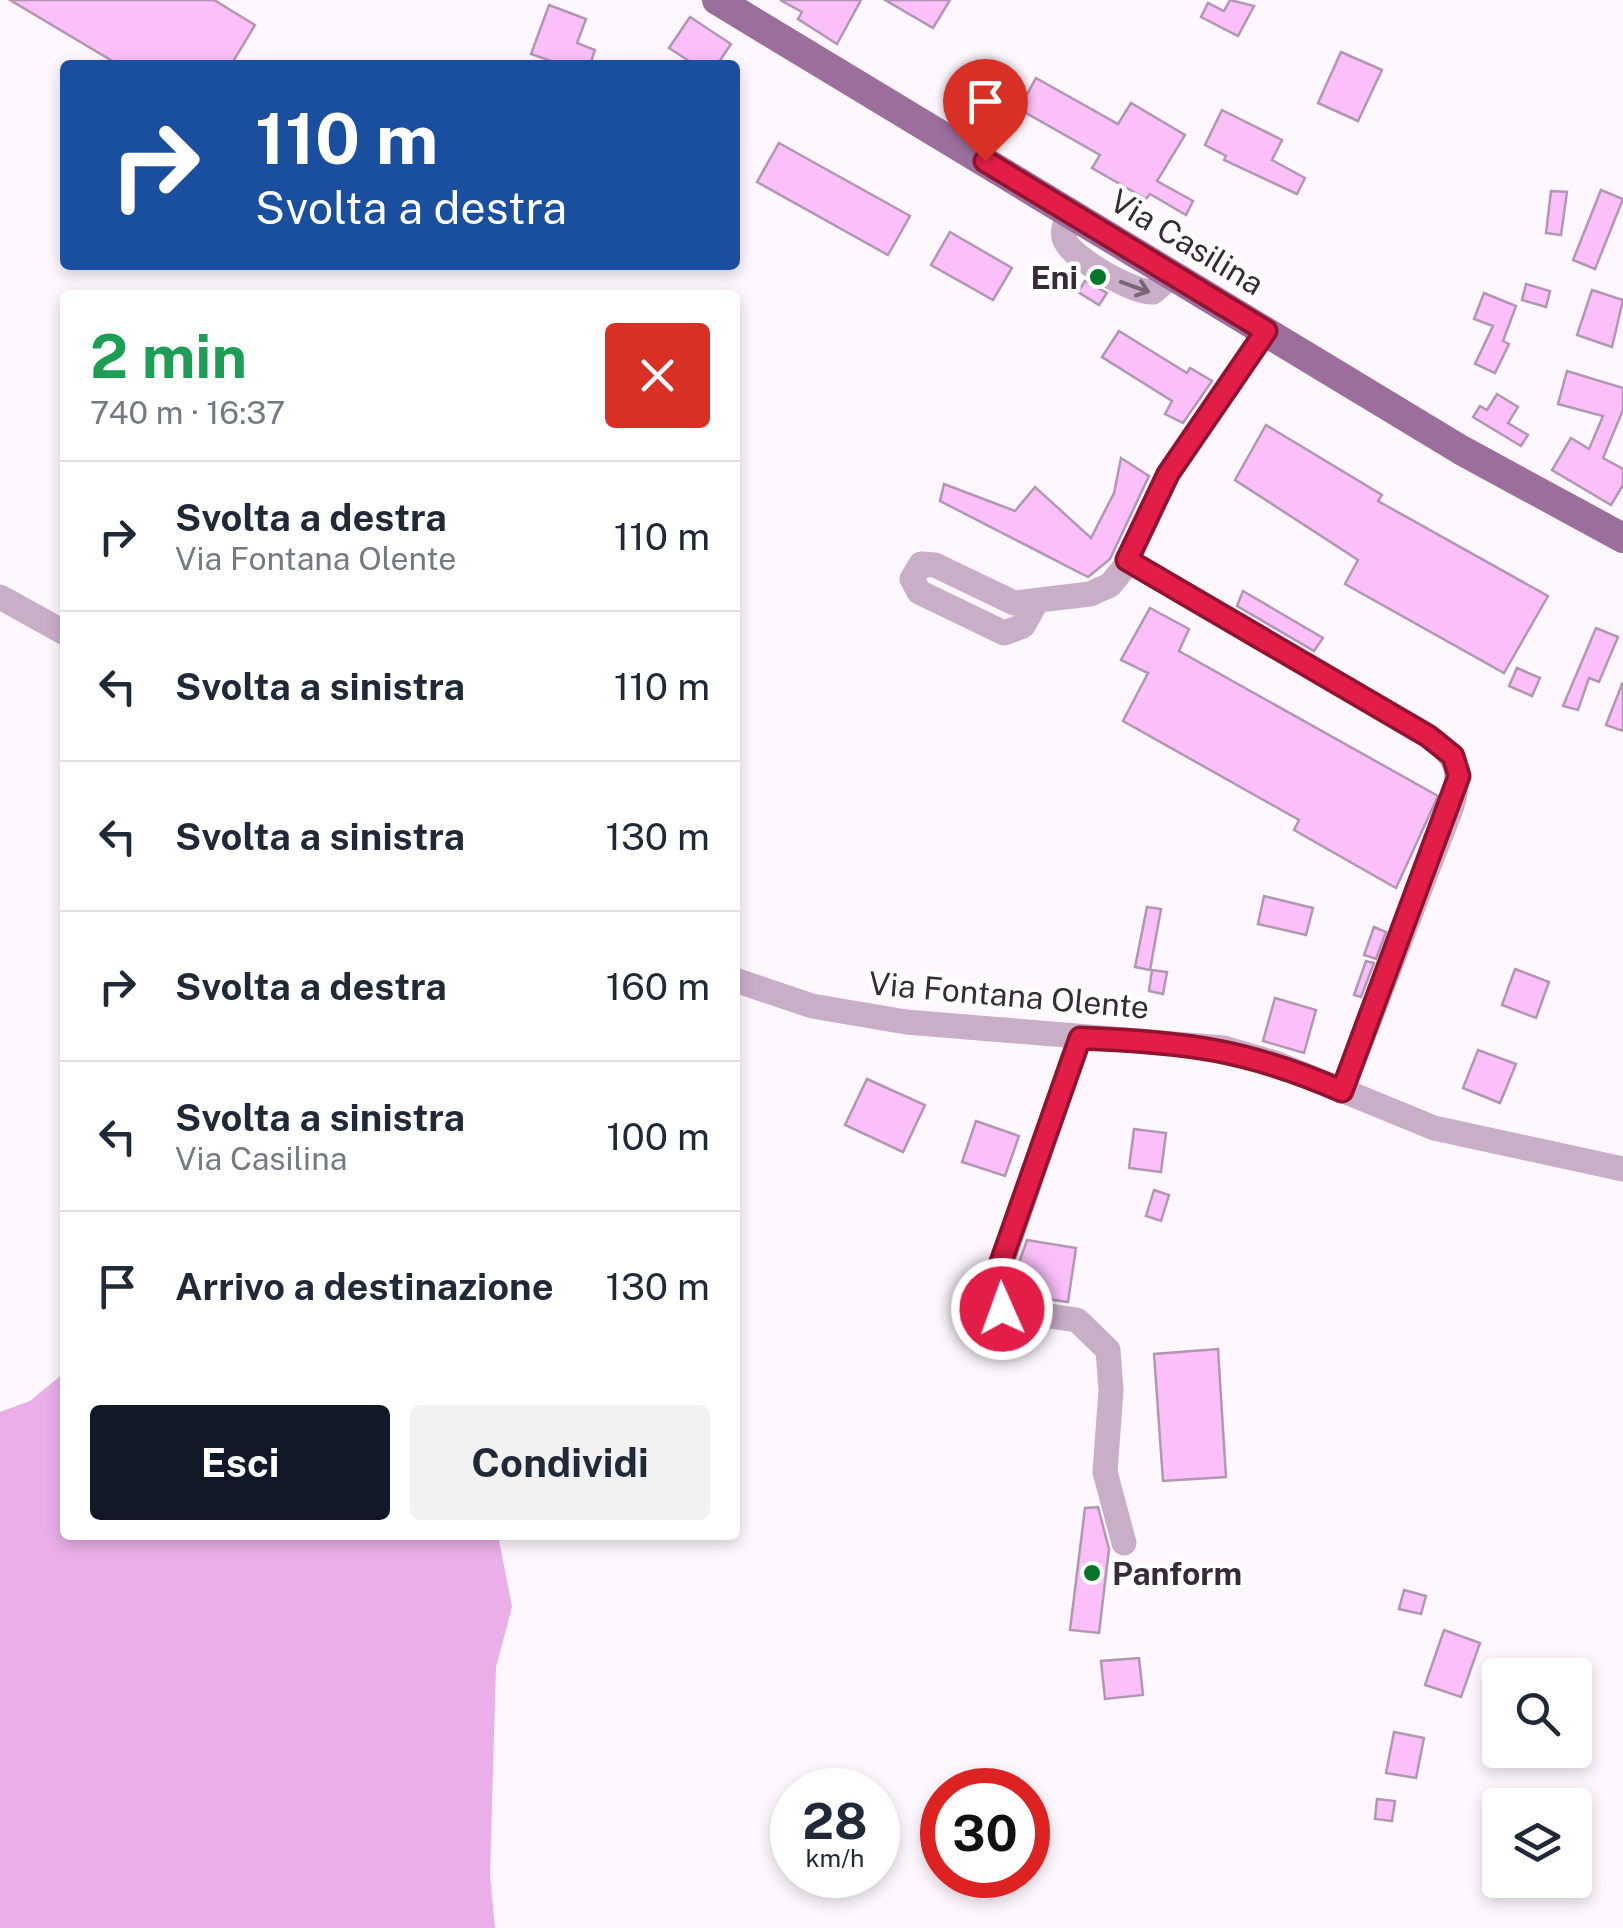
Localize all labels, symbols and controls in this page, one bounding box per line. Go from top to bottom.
pin [943,59,1028,162]
icon: arrive [958,74,1013,129]
text: 110 m [255,97,439,180]
icon: right [90,100,220,230]
text: Svolta a destra [255,181,567,234]
street label: Via Casilina [1104,182,1270,302]
place label: Eni [1030,259,1078,296]
marker: Eni [1087,266,1109,288]
one-way arrow [1119,279,1150,297]
text: 2 min [90,321,247,392]
button: close [605,323,710,428]
text: 740 m · 16:37 [90,394,285,431]
text: Svolta a destra [175,495,447,540]
icon: right [90,509,145,564]
text: 110 m [614,514,710,559]
text: Via Fontana Olente [175,540,456,577]
icon: left [90,659,145,714]
text: Svolta a sinistra [175,664,465,709]
text: 110 m [614,664,710,709]
icon: left [90,809,145,864]
text: Svolta a sinistra [175,814,465,859]
text: 130 m [605,814,710,859]
icon: right [90,959,145,1014]
text: Svolta a destra [175,964,447,1009]
text: 160 m [606,964,710,1009]
street label: Via Fontana Olente [867,964,1151,1026]
text: Svolta a sinistra [175,1095,465,1140]
icon: left [90,1109,145,1164]
text: 100 m [606,1114,710,1159]
text: Via Casilina [175,1140,347,1177]
position arrow [950,1257,1054,1361]
icon: arrive [90,1259,145,1314]
text: Arrivo a destinazione [175,1264,554,1309]
text: 130 m [605,1264,710,1309]
button: Esci [90,1405,390,1520]
button: Condividi [410,1405,710,1520]
place label: Panform [1112,1555,1242,1592]
marker: Panform [1081,1562,1103,1584]
map controls [1482,1658,1592,1898]
button: search [1482,1658,1592,1768]
speed limit sign: 30 [920,1768,1050,1898]
button: layers [1482,1788,1592,1898]
text: 28 [802,1791,868,1850]
text: km/h [806,1843,864,1873]

